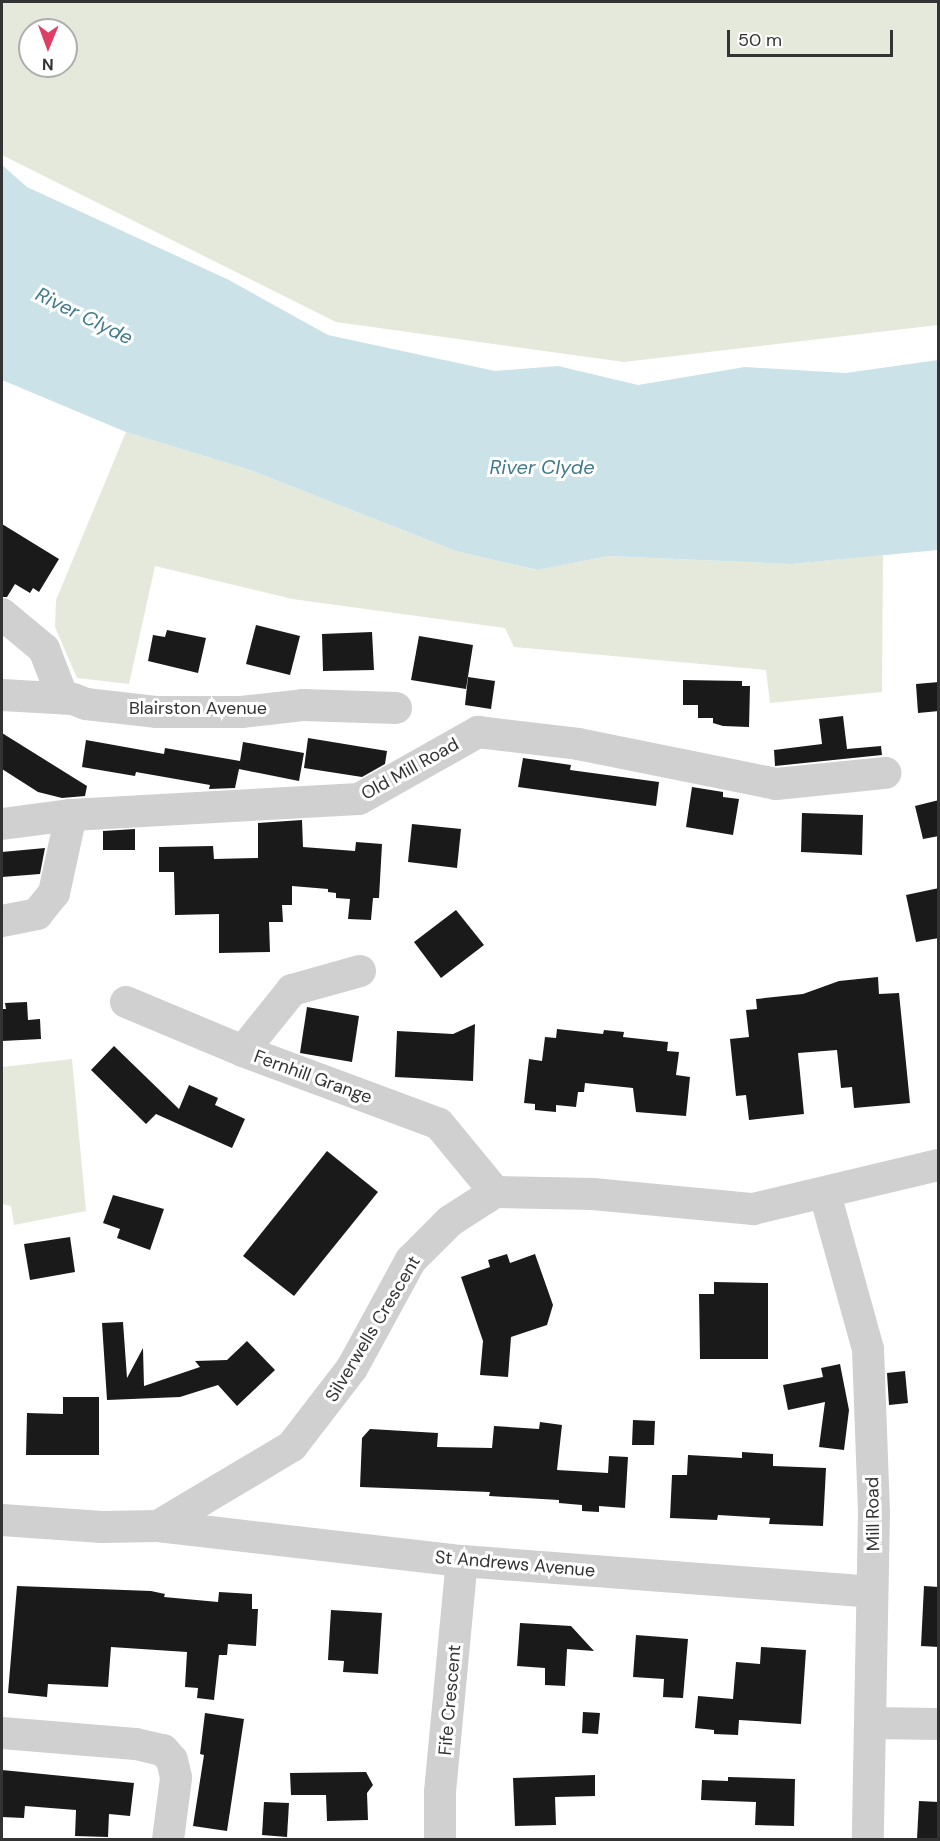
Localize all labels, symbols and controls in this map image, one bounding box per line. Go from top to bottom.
north arrow [18,18,78,78]
scale bar [730,18,896,56]
text: 50 m [738,28,782,52]
text: N [42,54,54,75]
water label: River Clyde [31,282,137,350]
water label: River Clyde [489,455,595,479]
street label: Blairston Avenue [129,697,267,719]
street label: Old Mill Road [357,733,463,805]
street label: Fernhill Grange [251,1046,375,1108]
street label: Silverwells Crescent [321,1252,425,1406]
street label: Mill Road [862,1477,884,1551]
street label: St Andrews Avenue [434,1546,596,1582]
street label: Fife Crescent [434,1644,466,1756]

